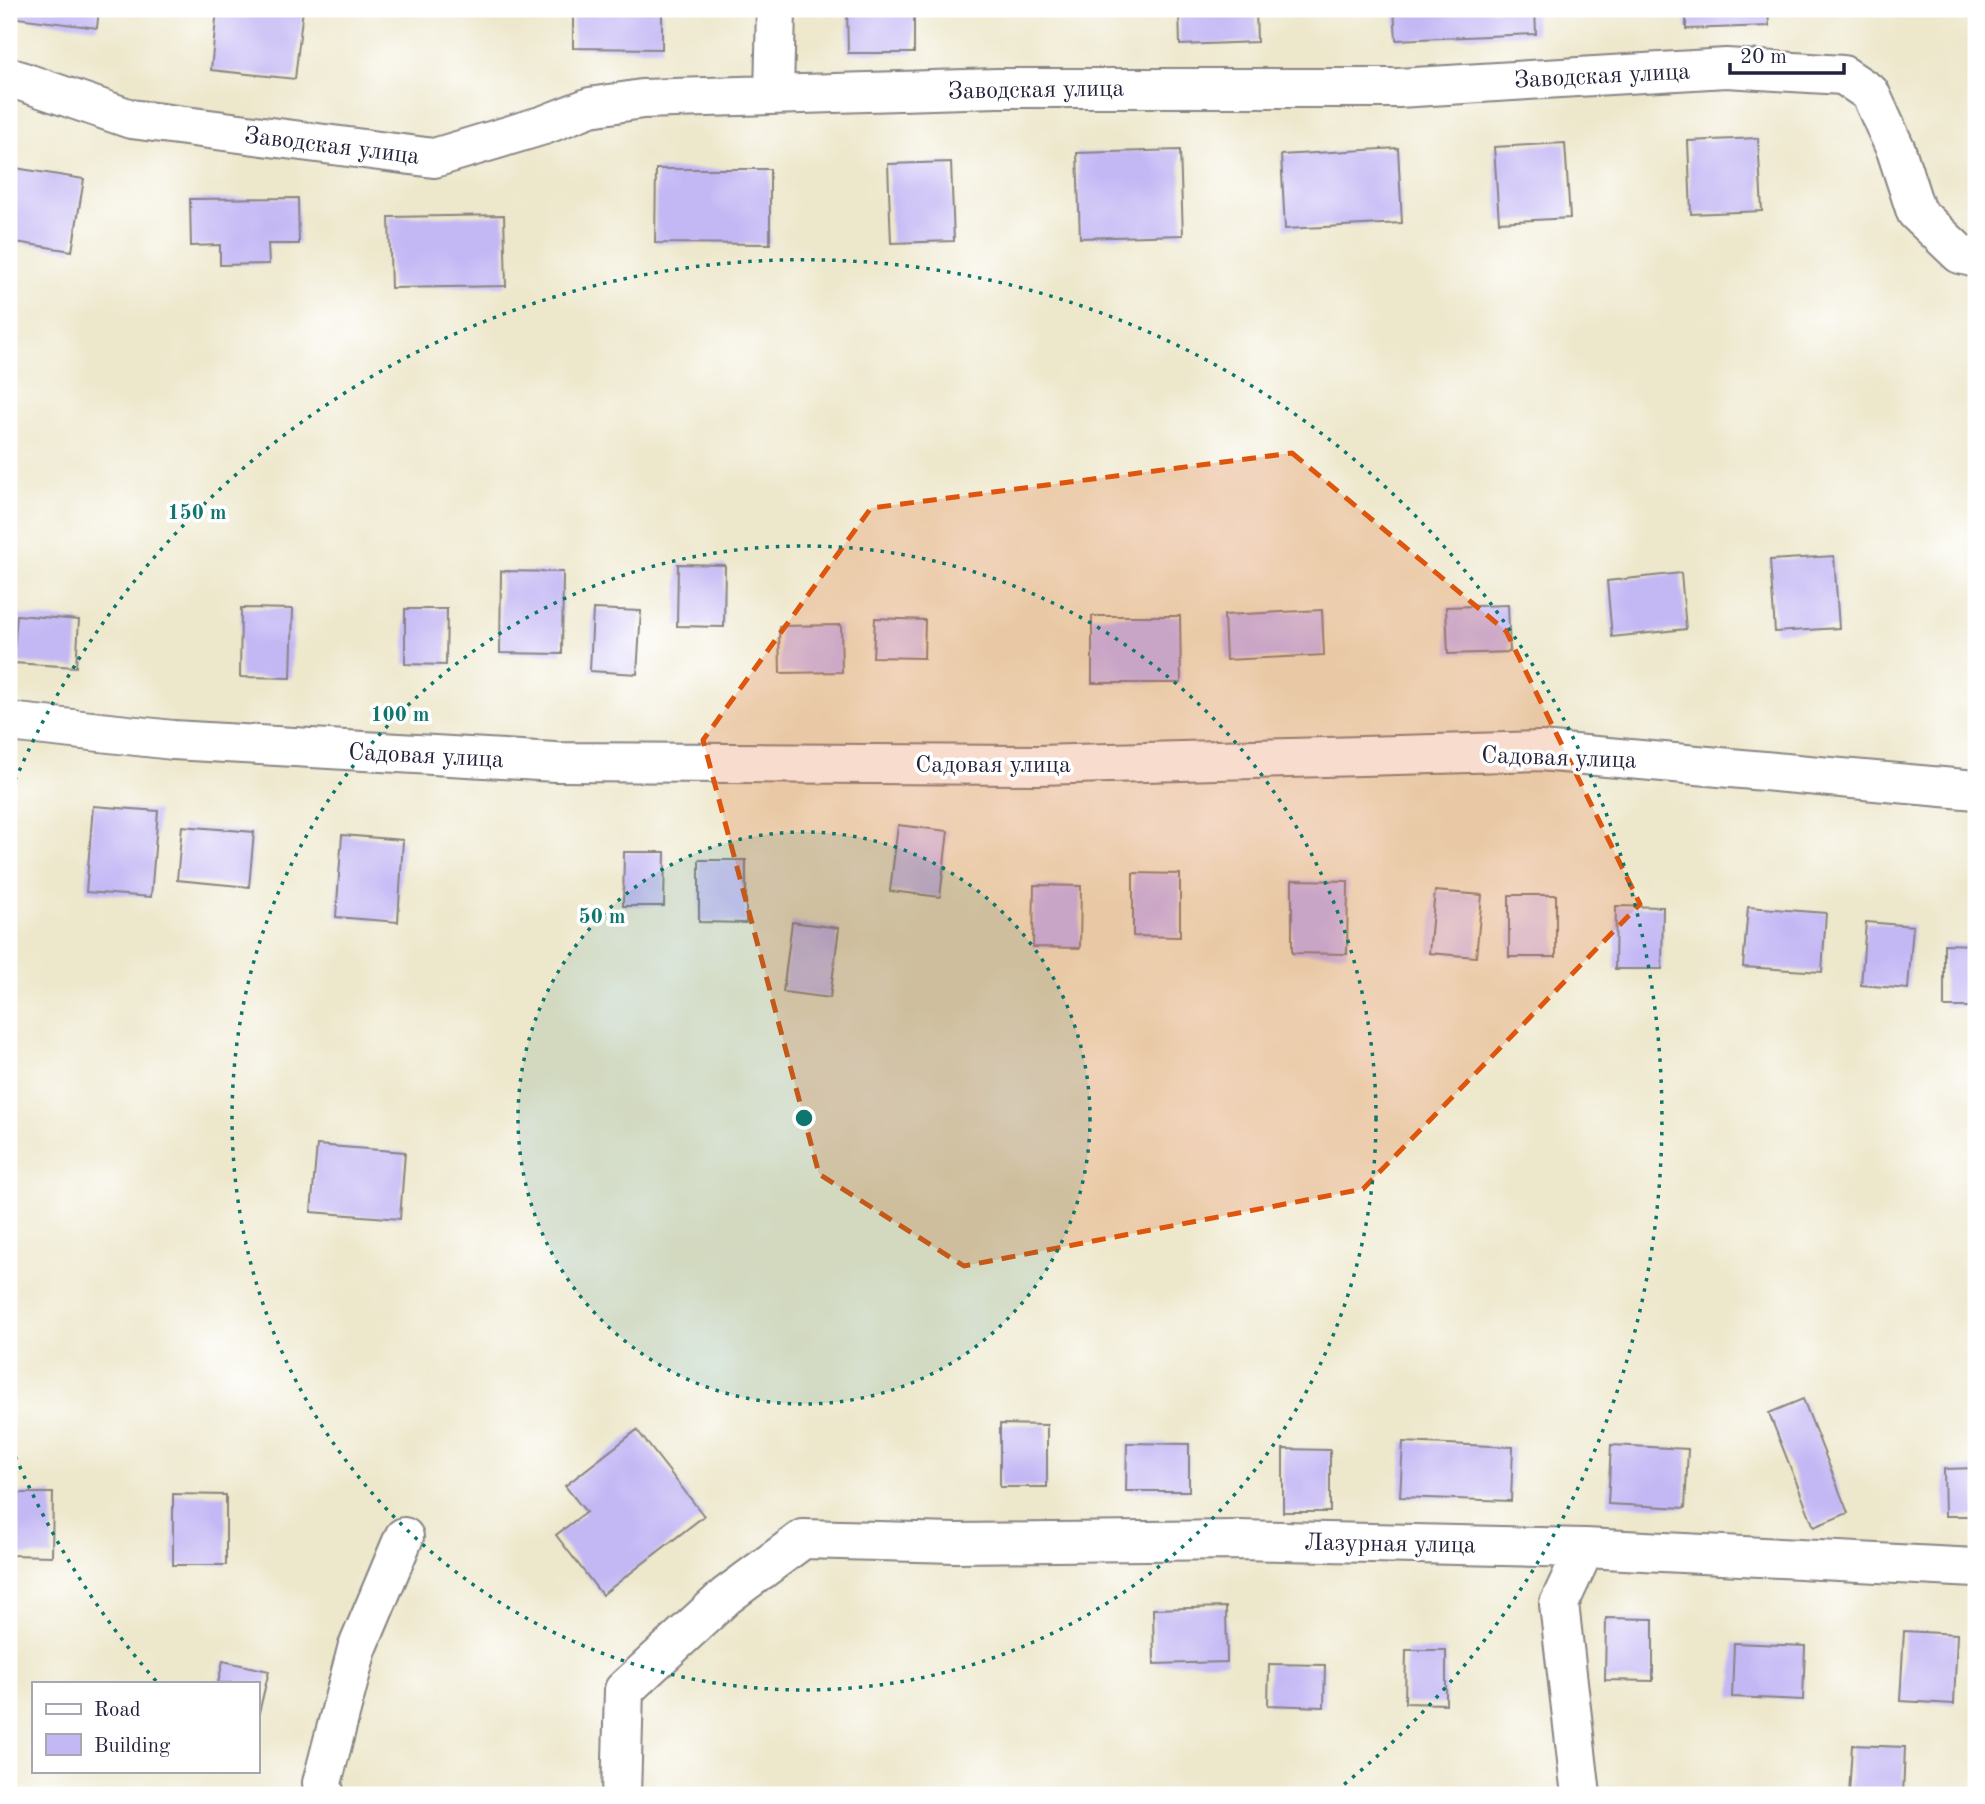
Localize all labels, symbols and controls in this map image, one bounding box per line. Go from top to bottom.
scale bar [1730,32,1843,76]
text: 20 m [1740,47,1787,68]
street label: Заводская улица [1513,60,1691,94]
street label: Заводская улица [948,77,1125,105]
street label: Заводская улица [243,124,421,170]
text: 150 m [167,503,227,524]
text: 100 m [370,705,430,726]
street label: Садовая улица [348,741,504,773]
street label: Садовая улица [1481,744,1637,774]
street label: Садовая улица [915,754,1071,778]
text: 50 m [578,907,626,928]
centre of rings [792,1106,816,1130]
street label: Лазурная улица [1304,1532,1476,1558]
legend [32,1682,259,1772]
text: Road [94,1700,141,1721]
text: Building [94,1736,171,1757]

